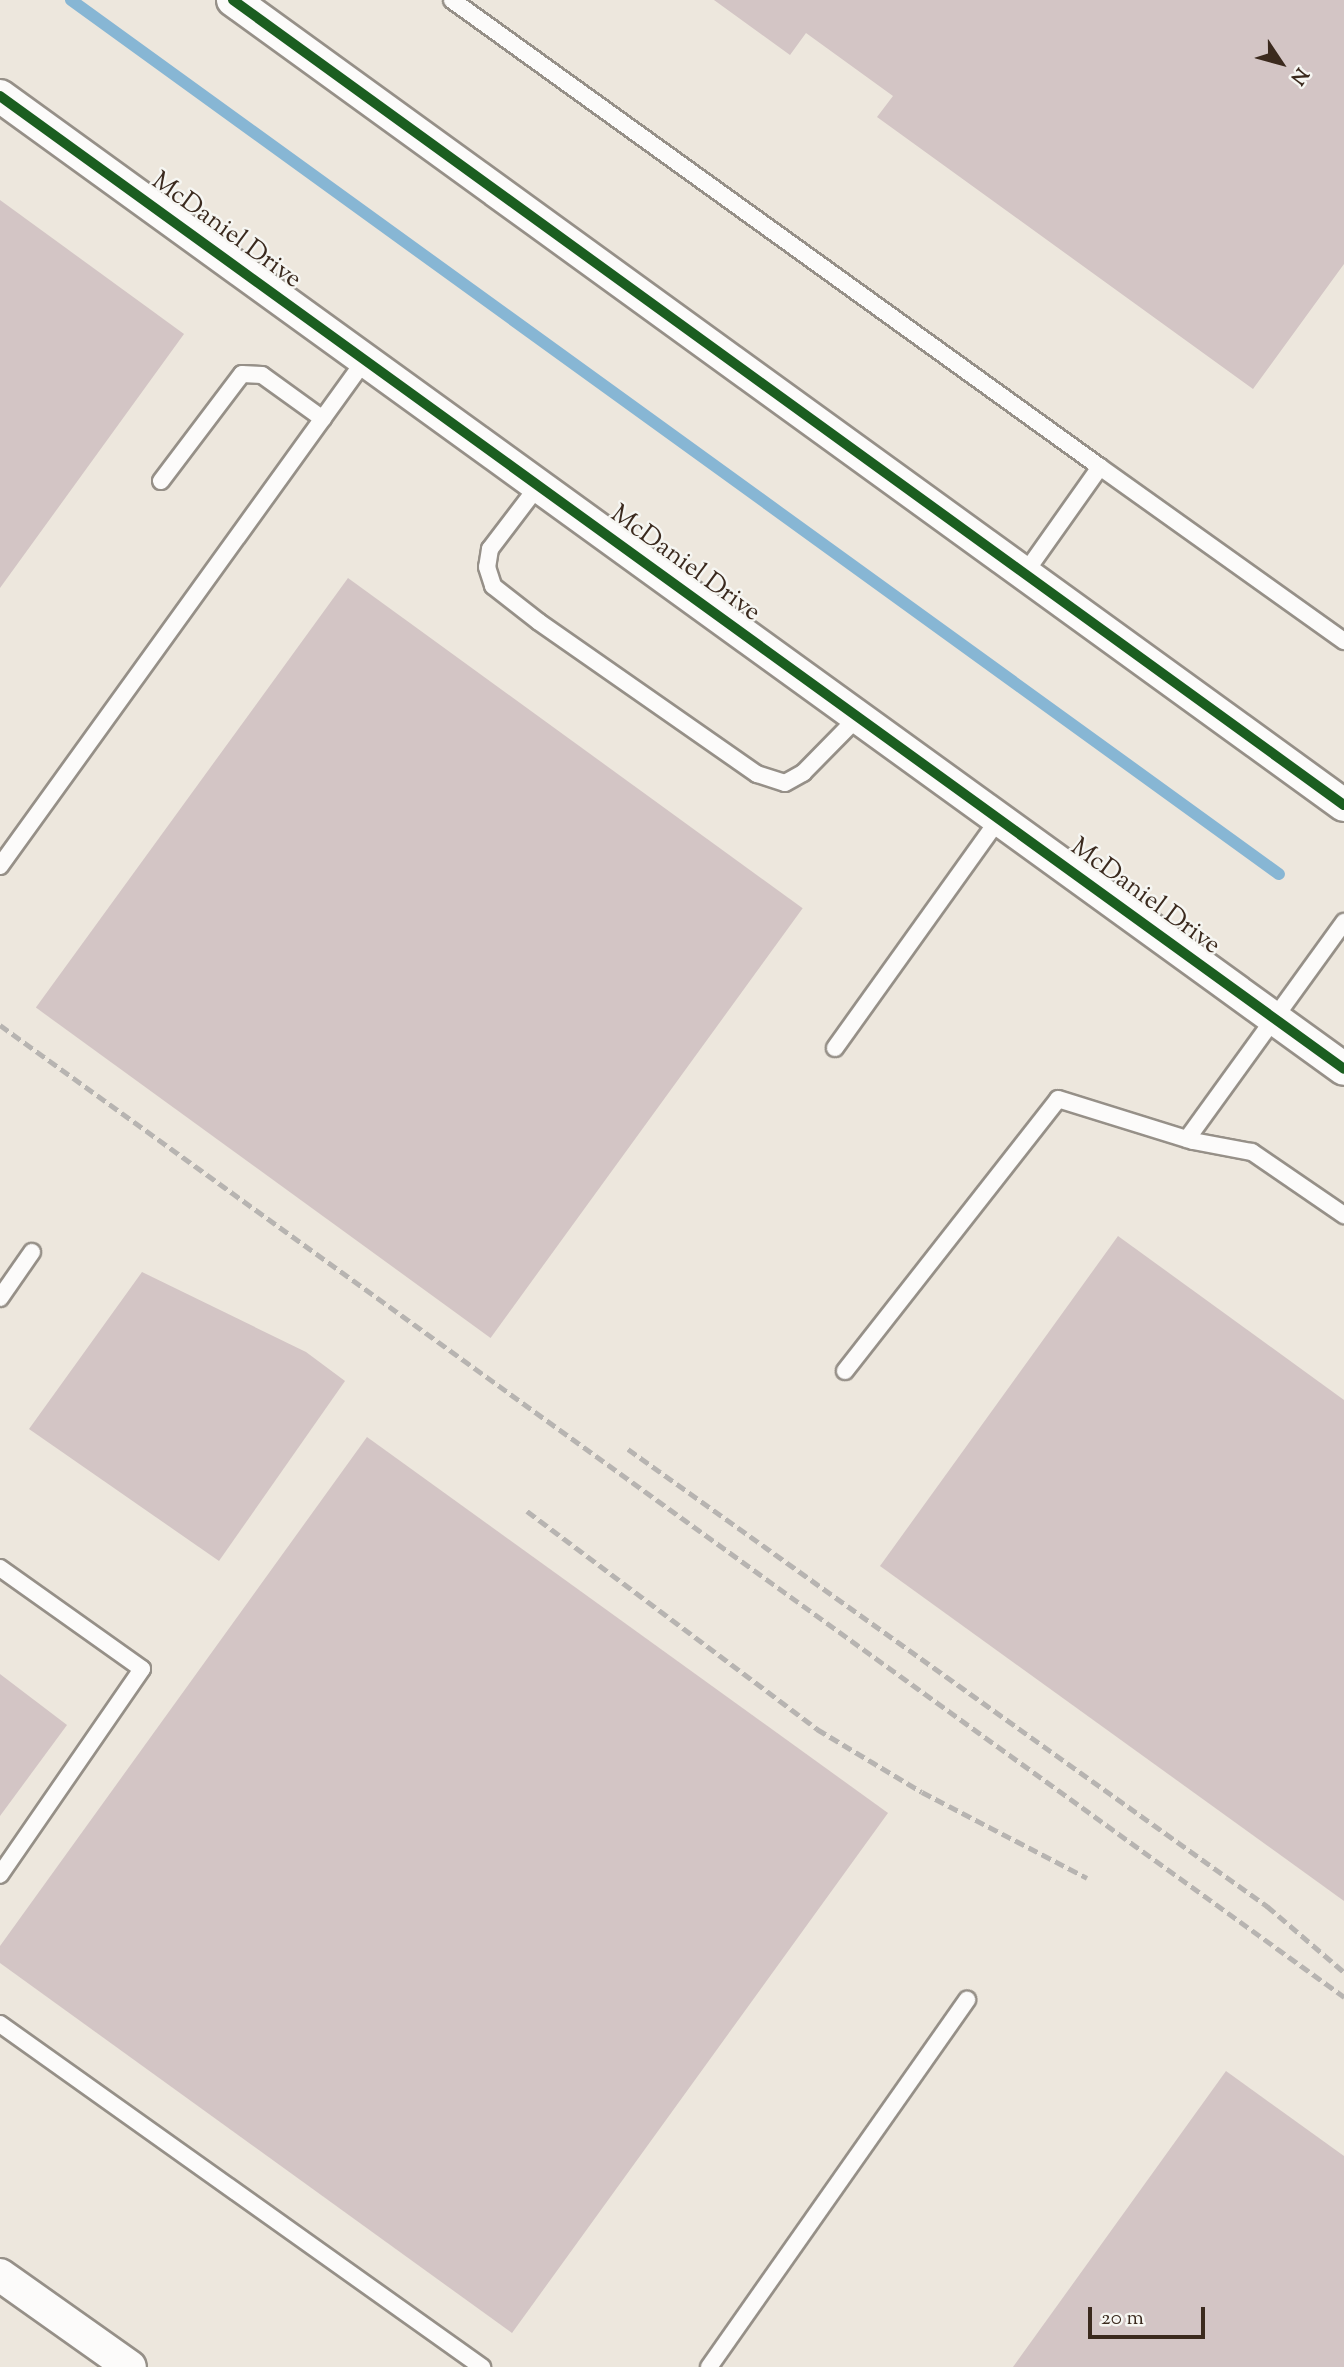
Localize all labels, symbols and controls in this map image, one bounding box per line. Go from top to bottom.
north arrow [1246,28,1316,98]
text: N [1283,62,1314,90]
street label: McDaniel Drive [145,166,307,296]
street label: McDaniel Drive [604,499,766,629]
street label: McDaniel Drive [1064,832,1226,962]
scale bar [1092,2294,1209,2338]
text: 20 m [1101,2304,1144,2334]

